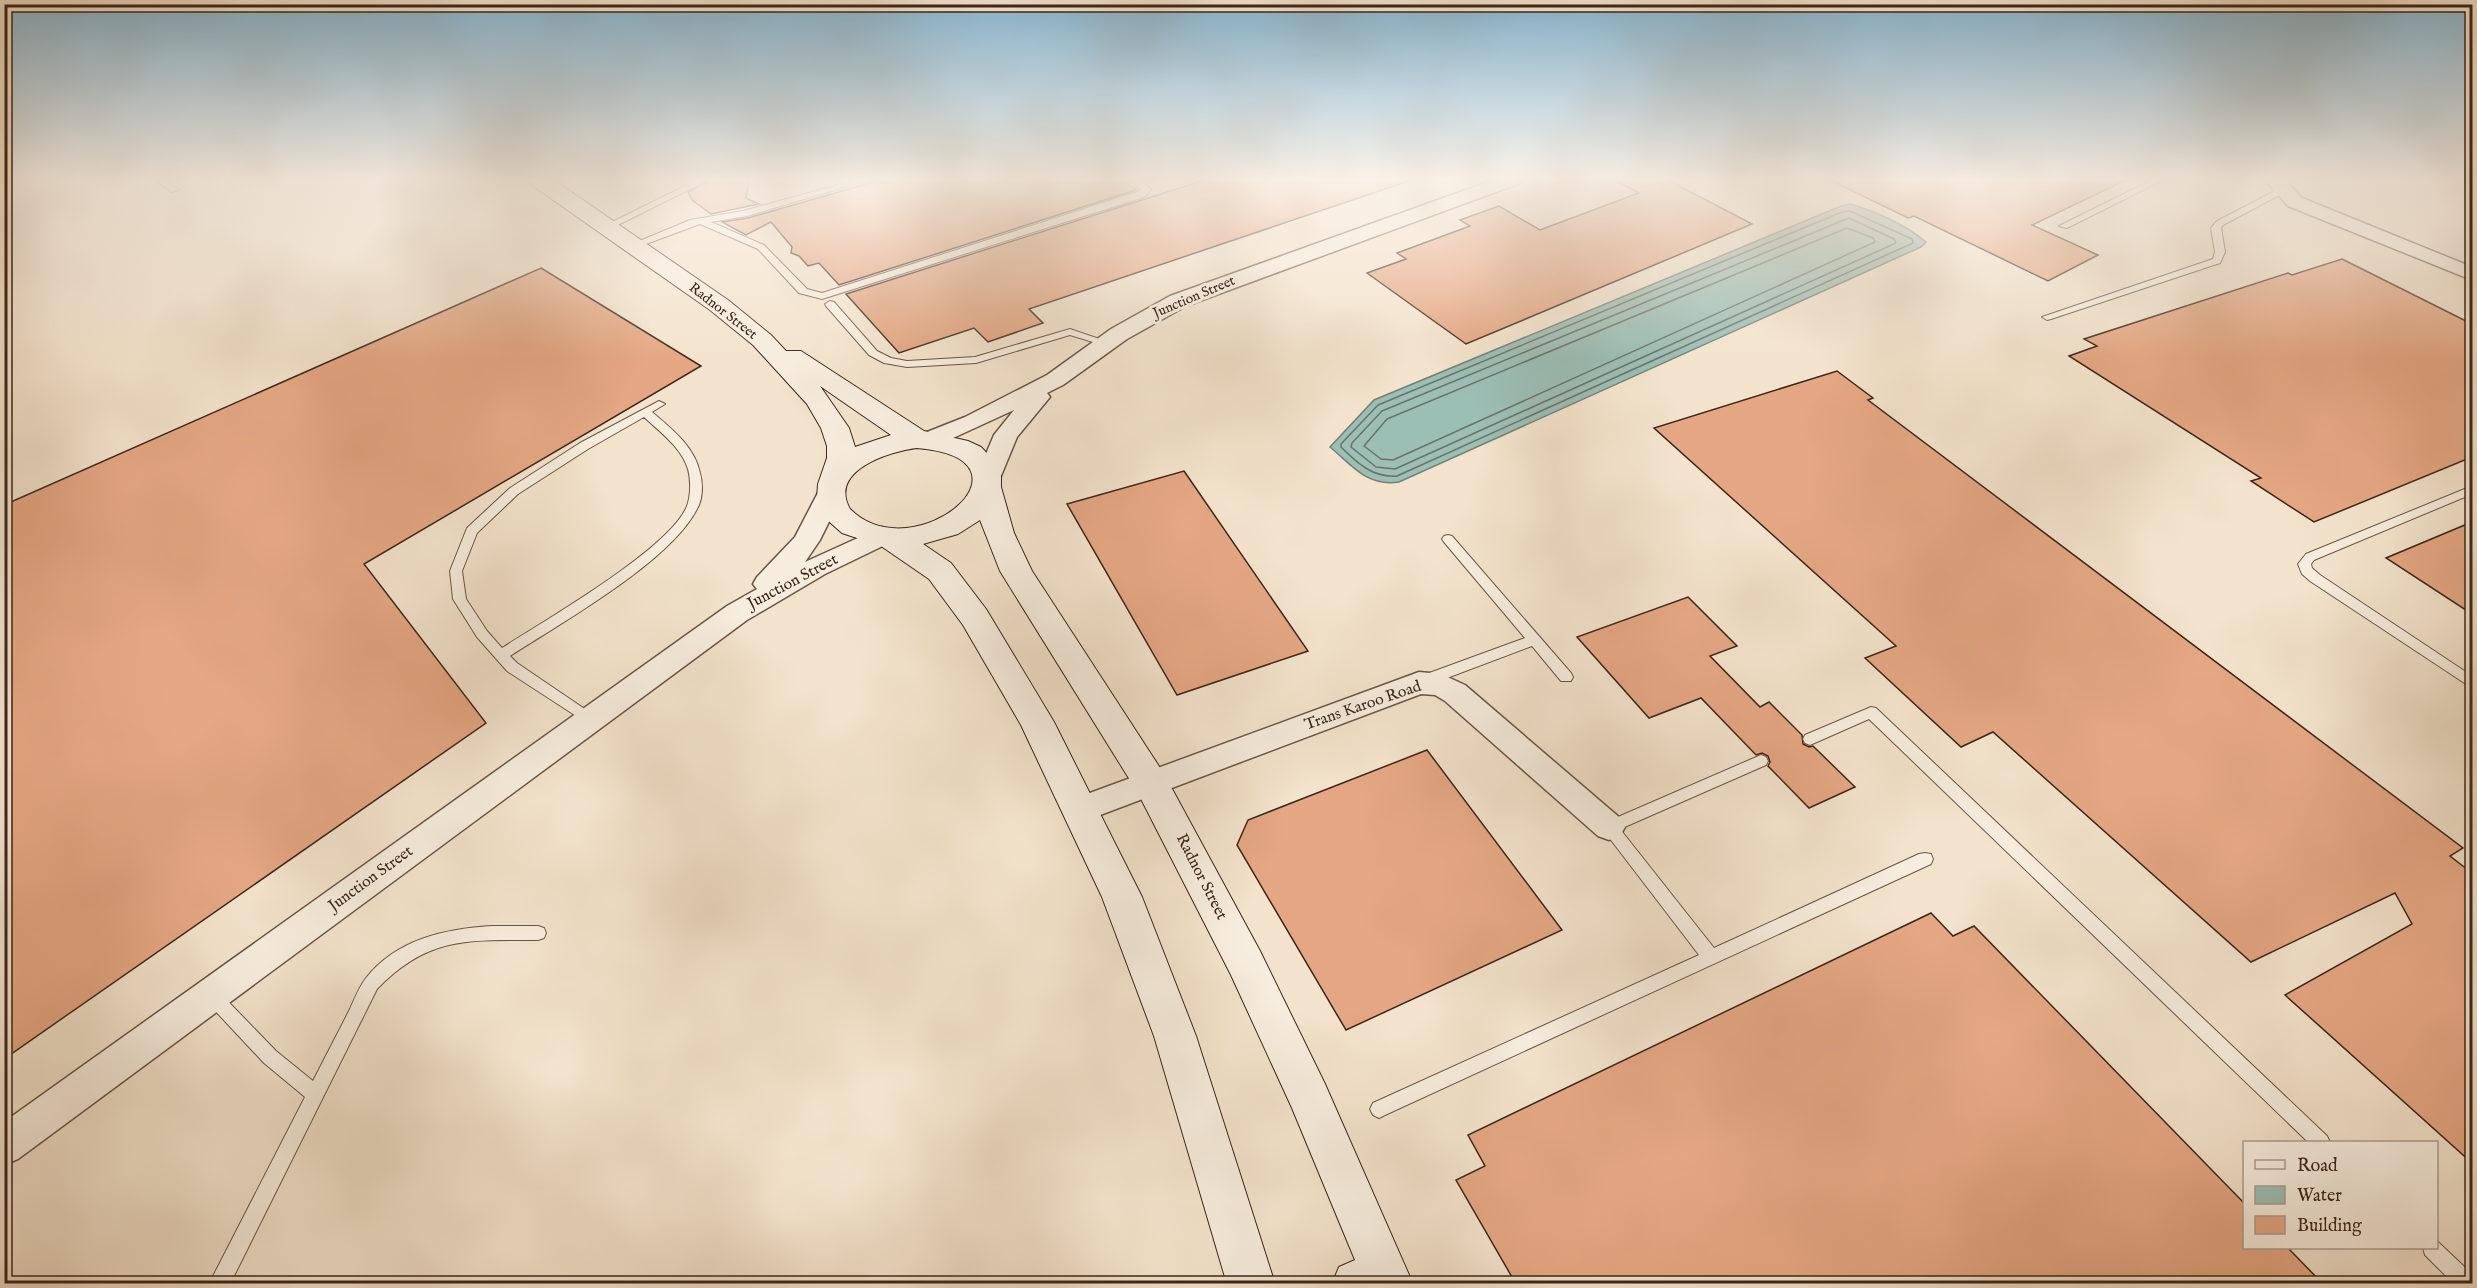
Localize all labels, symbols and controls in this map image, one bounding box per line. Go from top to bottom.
street label: Junction Street [1148,272,1238,323]
street label: Radnor Street [685,279,761,343]
street label: Junction Street [742,550,842,615]
street label: Trans Karoo Road [1302,677,1424,735]
street label: Radnor Street [1171,831,1231,924]
street label: Junction Street [323,841,418,918]
legend [2243,1141,2438,1249]
text: Road [2297,1155,2338,1178]
text: Water [2297,1185,2342,1208]
text: Building [2297,1215,2362,1238]

